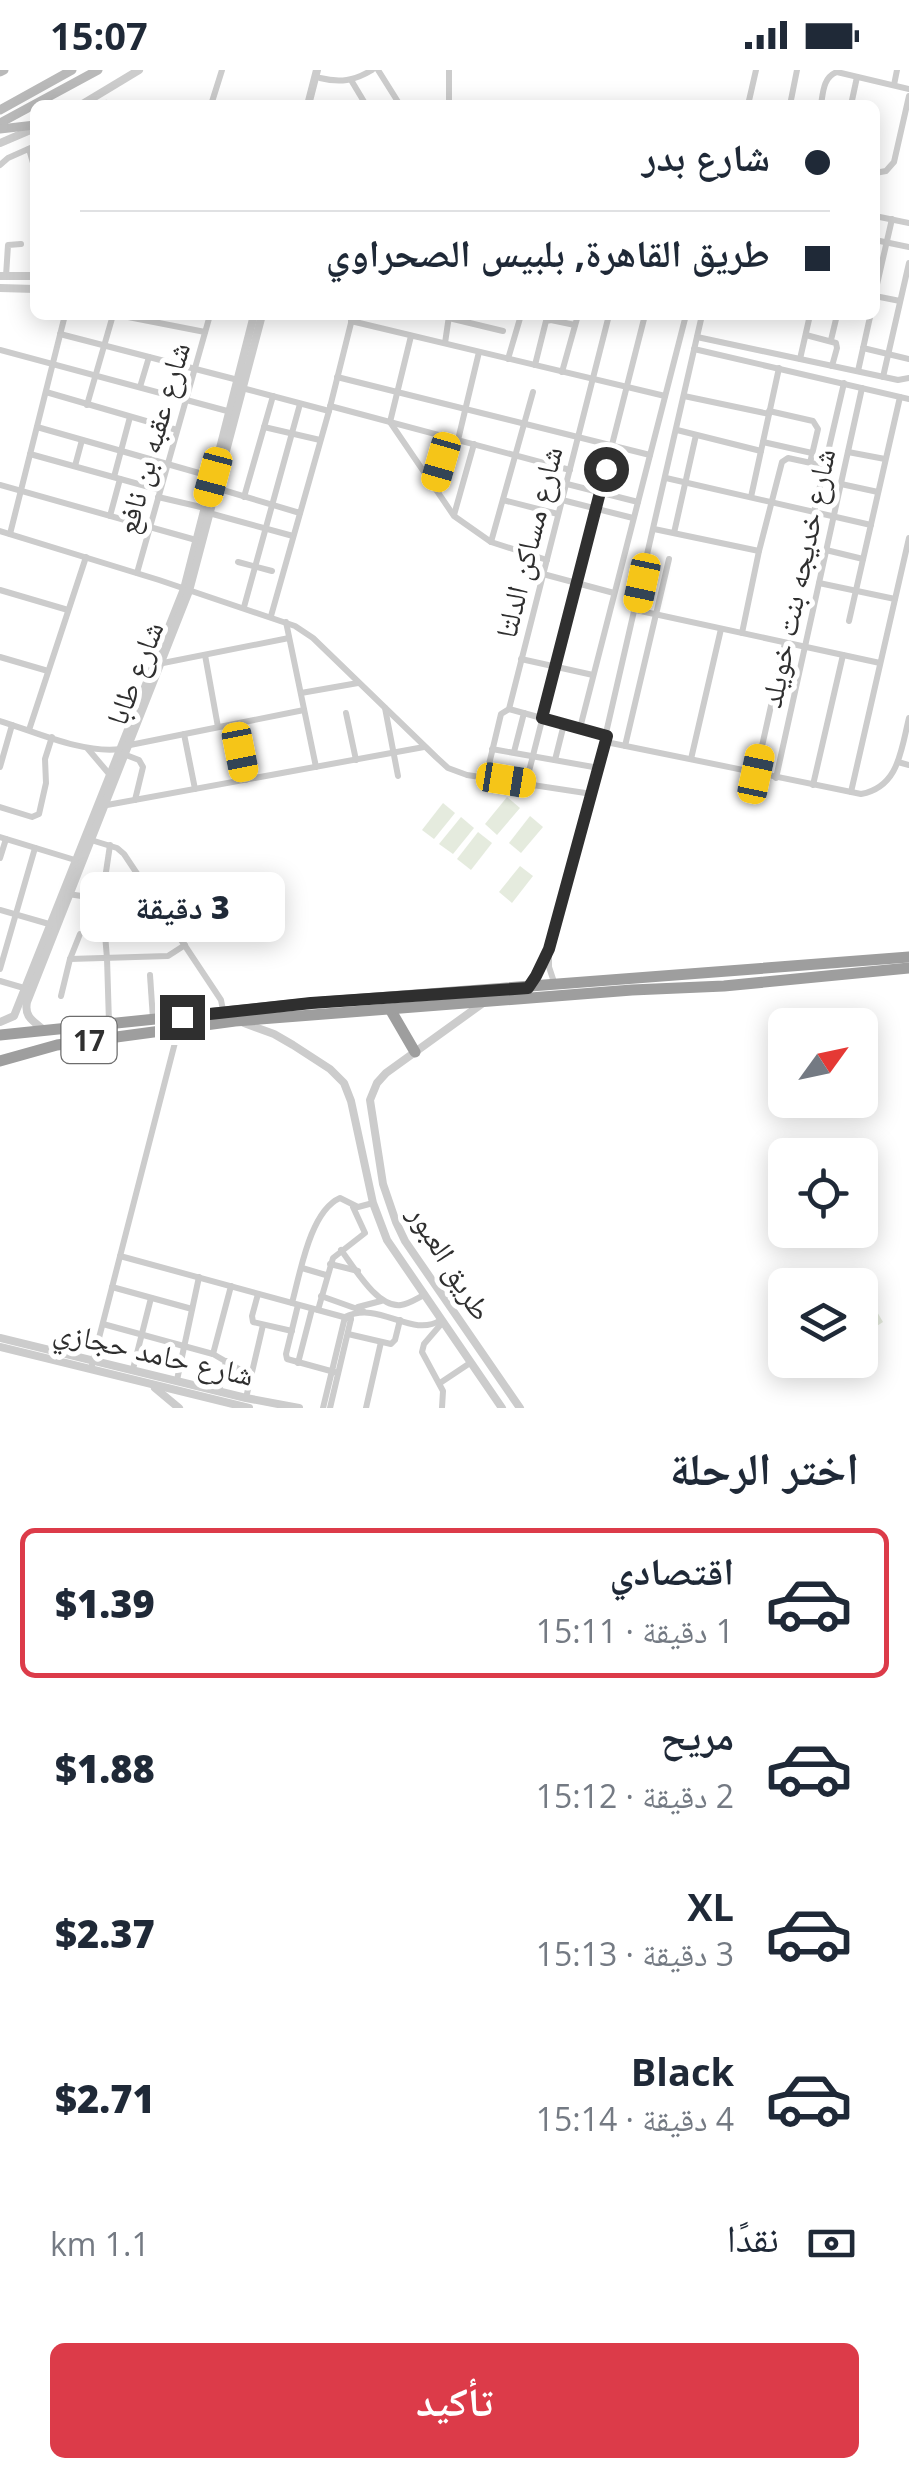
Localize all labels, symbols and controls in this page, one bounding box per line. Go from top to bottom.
text: 15:07 [50,9,148,61]
text: شارع بدر [642,130,770,182]
text: طريق القاهرة, بلبيس الصحراوي [326,226,770,278]
street label: شارع عقبه بن نافع [105,337,199,539]
car [418,429,464,495]
street label: شارع مساكن الدلتا [484,442,572,642]
car [191,444,235,510]
street label: شارع خديجه بنت خويلد [749,445,845,711]
route start [584,447,629,492]
car [621,551,663,615]
street label: شارع طابا [95,615,173,731]
car [220,720,260,784]
car [735,742,777,806]
car [474,760,538,800]
callout: 3 دقيقة [80,872,284,942]
text: 3 دقيقة [135,885,230,928]
route end [160,995,205,1040]
north arrow [768,1008,878,1118]
map controls [768,1008,878,1378]
road number: 17 [62,1017,116,1063]
button: locate [768,1138,878,1248]
street label: طريق العبور [399,1195,503,1328]
button: layers [768,1268,878,1378]
street label: شارع حامد حجازي [49,1309,258,1399]
text: اختر الرحلة [670,1437,859,1498]
text: اقتصادي [610,1544,734,1596]
icon: car [764,1558,854,1648]
text: $1.39 [55,1577,155,1629]
text: 1 دقيقة · 15:11 [536,1609,734,1652]
text: مريح [660,1709,734,1761]
icon: car [764,1723,854,1813]
text: $1.88 [55,1742,155,1794]
text: 2 دقيقة · 15:12 [536,1774,734,1817]
text: XL [687,1880,734,1932]
icon: car [764,1888,854,1978]
text: $2.37 [55,1907,155,1959]
text: 3 دقيقة · 15:13 [536,1932,734,1975]
text: Black [631,2045,734,2097]
icon: car [764,2053,854,2143]
text: $2.71 [55,2072,155,2124]
text: 4 دقيقة · 15:14 [536,2097,734,2140]
text: نقدًا [727,2211,779,2263]
icon: cash [804,2216,859,2271]
text: 1.1 km [50,2222,150,2265]
button: تأكيد [50,2343,859,2458]

